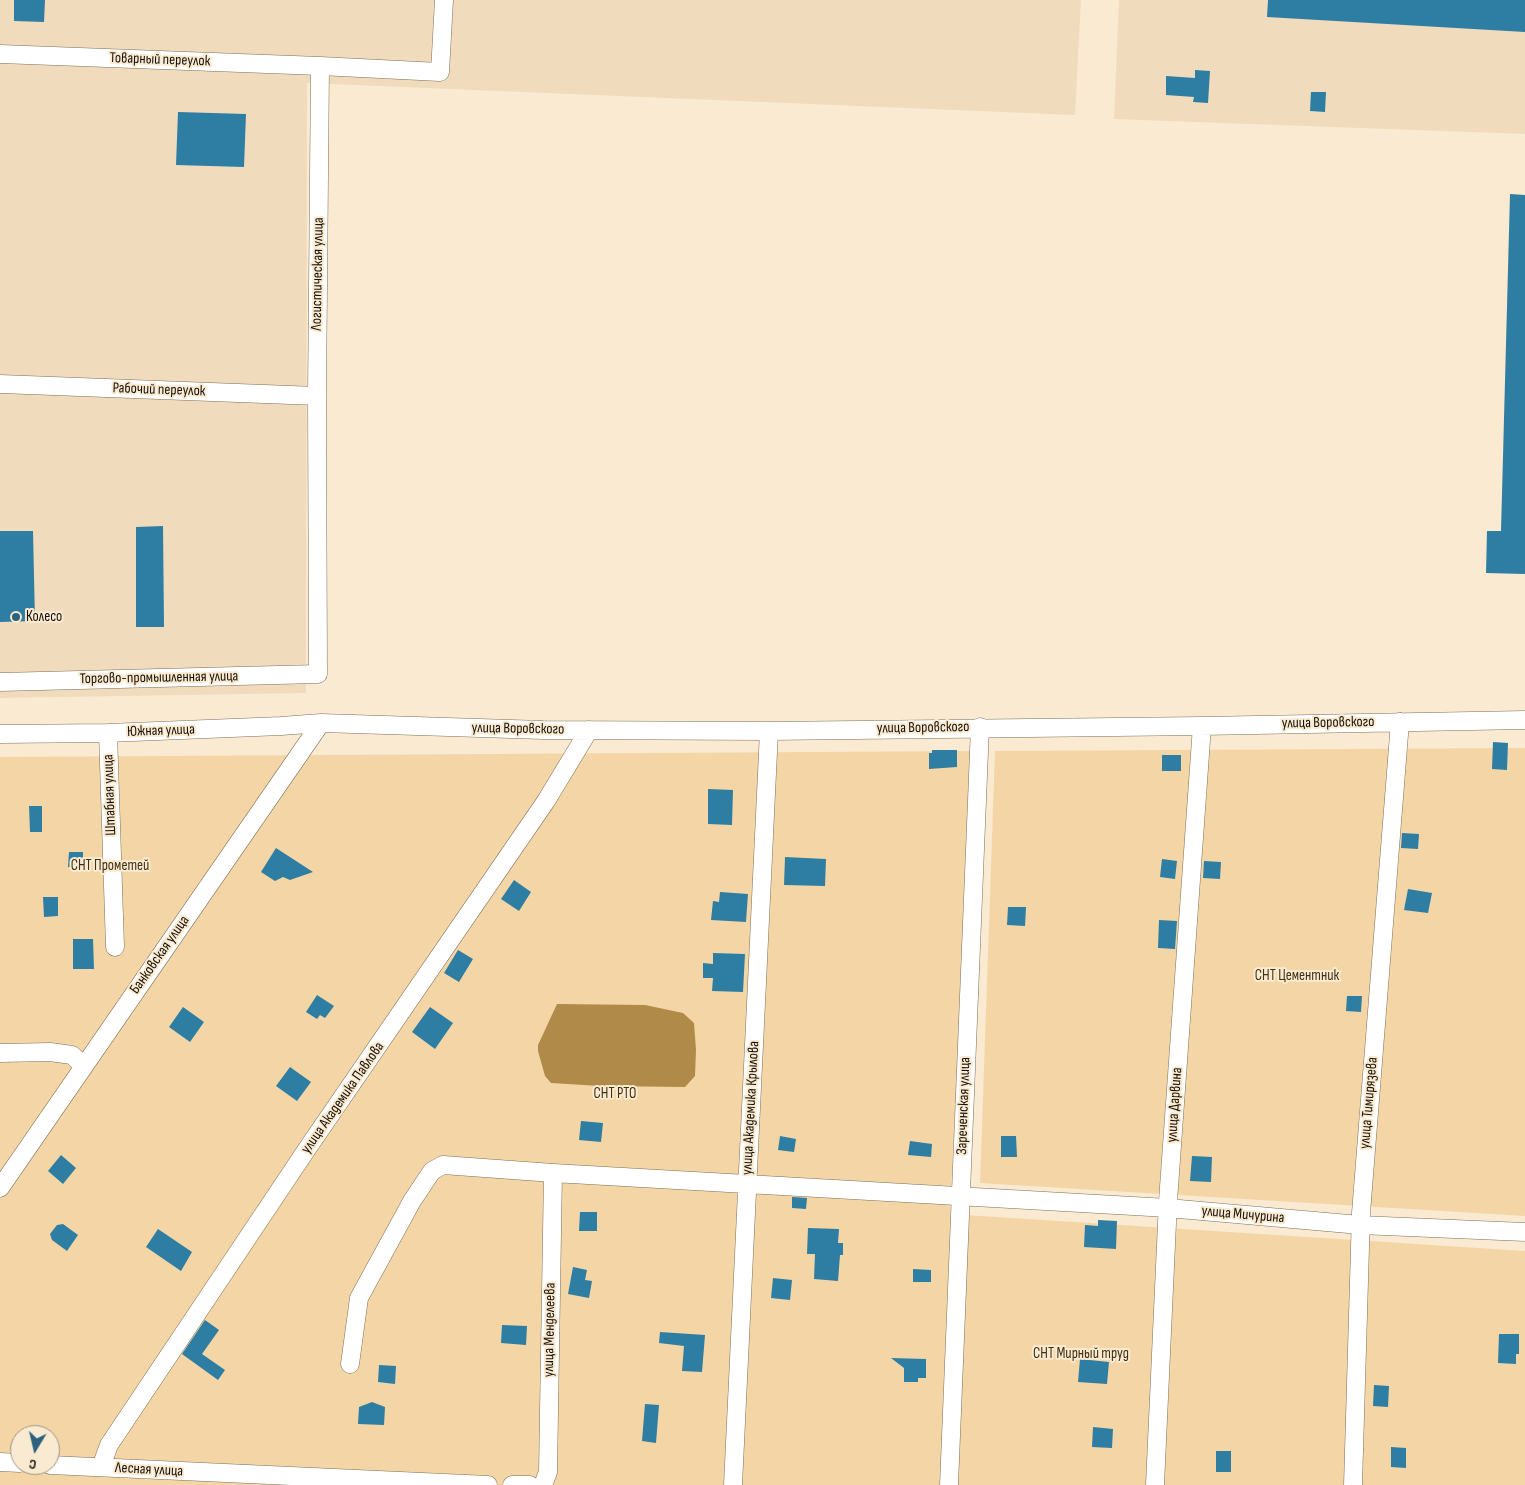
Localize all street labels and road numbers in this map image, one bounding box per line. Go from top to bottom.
street label: Товарный переулок [109,49,211,71]
street label: Логистическая улица [308,217,328,331]
street label: Рабочий переулок [112,379,206,401]
street label: Торгово-промышленная улица [80,668,238,688]
street label: улица Воровского [1281,713,1375,733]
street label: улица Воровского [876,718,970,738]
street label: улица Воровского [471,719,565,739]
street label: Южная улица [127,721,195,741]
street label: Штабная улица [100,754,120,836]
street label: Банковская улица [126,912,194,998]
street label: улица Академика Павлова [298,1039,388,1157]
street label: улица Академика Крылова [738,1041,764,1175]
street label: улица Тимирязева [1356,1056,1382,1150]
street label: Зареченская улица [953,1057,975,1155]
street label: улица Дарвина [1163,1067,1187,1143]
street label: улица Мичурина [1201,1202,1285,1228]
street label: улица Менделеева [540,1283,560,1377]
street label: Лесная улица [115,1459,183,1481]

